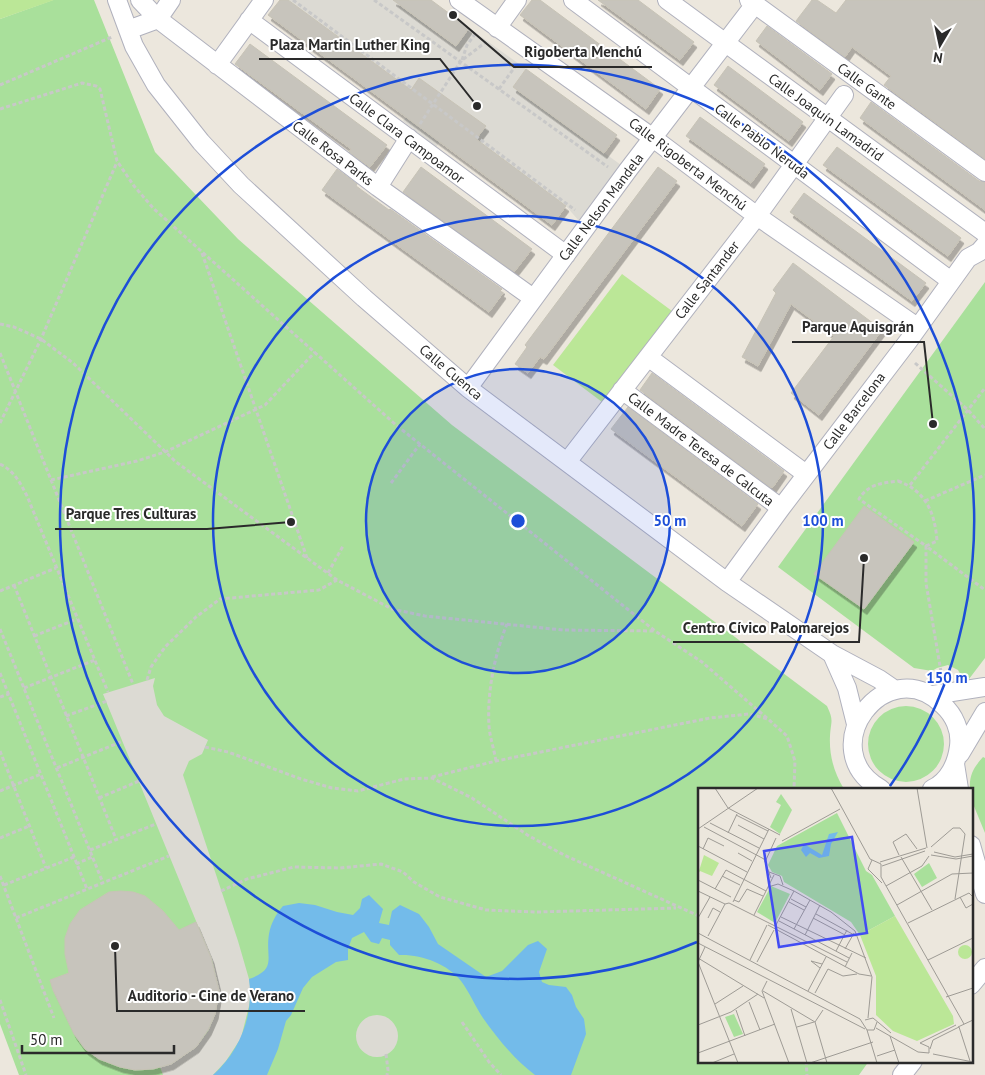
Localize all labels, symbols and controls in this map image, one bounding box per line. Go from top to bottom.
north arrow [915,20,965,70]
callout: Plaza Martin Luther King [259,29,440,59]
text: Plaza Martin Luther King [270,35,430,54]
callout: Rigoberta Menchú [514,37,652,67]
text: Rigoberta Menchú [524,42,642,61]
text: N [932,48,944,67]
street label: Calle Gante [834,59,900,113]
street label: Calle Joaquín Lamadrid [765,69,887,165]
street label: Calle Clara Campoamor [346,89,468,187]
street label: Calle Pablo Neruda [711,99,813,183]
street label: Calle Rigoberta Menchú [625,114,751,214]
street label: Calle Rosa Parks [289,117,377,189]
street label: Calle Nelson Mandela [555,149,647,265]
street label: Calle Santander [671,237,743,323]
callout: Parque Aquisgrán [792,312,924,342]
text: Parque Aquisgrán [802,317,914,336]
street label: Calle Cuenca [416,340,486,404]
street label: Calle Barcelona [819,368,889,454]
street label: Calle Madre Teresa de Calcuta [624,388,778,510]
callout: Parque Tres Culturas [55,499,207,529]
text: Parque Tres Culturas [66,504,196,523]
text: 50 m [654,511,686,530]
text: 100 m [802,511,844,530]
centre of rings [509,512,527,530]
callout: Centro Cívico Palomarejos [673,612,859,642]
text: Centro Cívico Palomarejos [683,618,849,637]
text: 150 m [926,668,968,687]
inset map [698,788,972,1062]
callout: Auditorio - Cine de Verano [117,981,305,1011]
text: Auditorio - Cine de Verano [128,986,294,1005]
scale bar [22,1022,175,1054]
text: 50 m [30,1030,63,1049]

